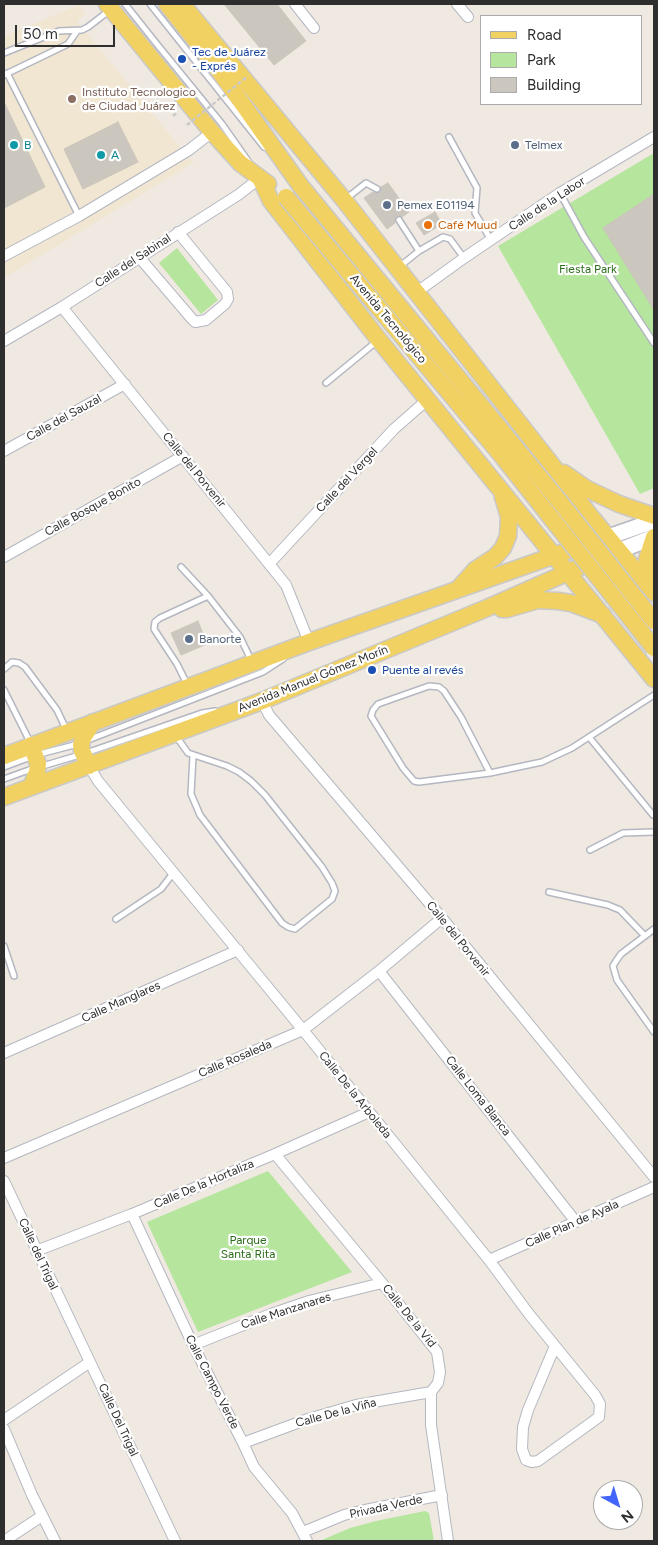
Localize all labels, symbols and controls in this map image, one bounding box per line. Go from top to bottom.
scale bar [18,15,118,47]
legend [480,15,643,105]
text: 50 m [23,25,58,43]
text: Road [527,26,562,44]
place label: Tec de Juárez - Exprés [192,45,266,73]
text: Park [527,51,556,69]
marker: Tec de Juárez - Exprés [176,53,188,65]
text: Building [527,76,581,94]
place label: Instituto Tecnologico de Ciudad Juárez [82,85,196,113]
marker: Instituto Tecnologico de Ciudad Juárez [66,93,78,105]
place label: B [24,138,31,152]
place label: Telmex [525,138,562,152]
marker: B [8,139,20,151]
marker: Telmex [509,139,521,151]
place label: A [111,148,119,162]
marker: A [95,149,107,161]
street label: Calle de la Labor [506,174,588,234]
place label: Pemex E01194 [397,198,475,212]
marker: Pemex E01194 [381,199,393,211]
place label: Café Muud [438,218,497,232]
marker: Café Muud [422,219,434,231]
street label: Calle del Sabinal [92,231,174,291]
park label: Fiesta Park [559,262,617,276]
street label: Avenida Tecnológico [347,272,429,366]
street label: Calle del Sauzal [24,391,104,445]
street label: Calle del Porvenir [159,429,229,511]
street label: Calle del Vergel [313,445,381,515]
street label: Calle Bosque Bonito [42,475,144,539]
place label: Banorte [199,632,241,646]
marker: Banorte [183,633,195,645]
street label: Avenida Manuel Gómez Morín [236,642,390,716]
place label: Puente al revés [382,663,463,677]
marker: Puente al revés [366,664,378,676]
street label: Calle del Porvenir [423,898,493,980]
street label: Calle Manglares [79,978,163,1026]
street label: Calle Rosaleda [196,1037,274,1081]
street label: Calle De la Arboleda [316,1049,394,1141]
street label: Calle Loma Blanca [442,1053,514,1139]
street label: Calle De la Hortaliza [152,1156,256,1212]
street label: Calle Plan de Ayala [523,1197,621,1251]
street label: Calle del Trigal [15,1216,61,1292]
park label: Parque Santa Rita [221,1233,275,1261]
street label: Calle De la Vid [379,1281,439,1351]
street label: Calle Manzanares [239,1290,333,1332]
street label: Calle Campo Verde [182,1333,242,1431]
street label: Calle Del Trigal [95,1381,141,1459]
street label: Calle De la Viña [294,1395,378,1431]
north arrow [593,1480,643,1530]
street label: Privada Verde [348,1492,424,1522]
text: N [618,1506,637,1526]

